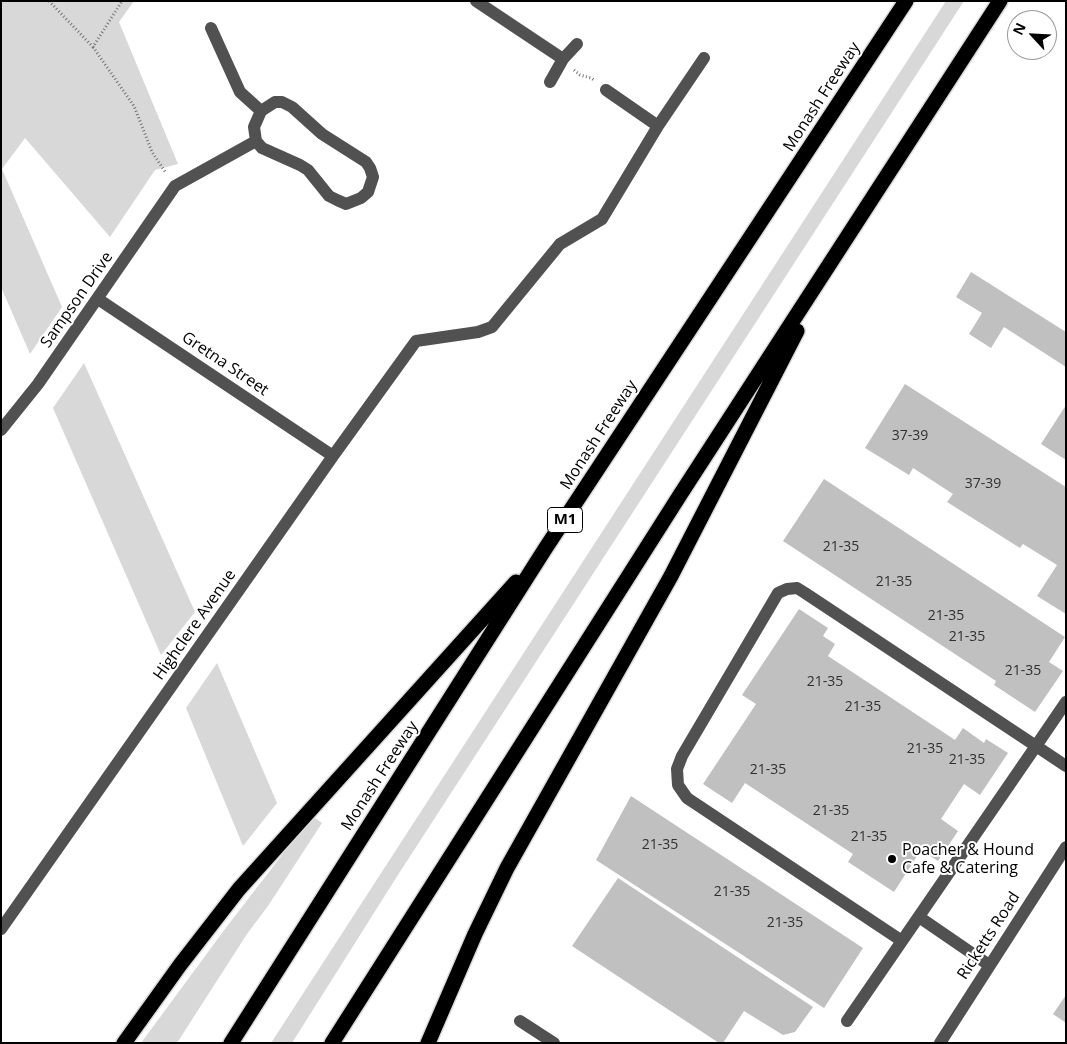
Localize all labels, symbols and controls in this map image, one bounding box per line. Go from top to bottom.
north arrow [1007,10,1057,60]
text: N [1008,20,1030,38]
street label: Monash Freeway [780,39,864,155]
street label: Sampson Drive [37,248,117,352]
street label: Gretna Street [178,328,272,400]
street label: Monash Freeway [557,377,641,493]
house number: 37-39 [892,428,928,444]
house number: 37-39 [965,476,1001,492]
road number: M1 [548,508,582,532]
house number: 21-35 [823,539,859,555]
street label: Highclere Avenue [150,566,240,684]
house number: 21-35 [876,574,912,590]
house number: 21-35 [928,608,964,624]
house number: 21-35 [949,629,985,645]
house number: 21-35 [1005,663,1041,679]
house number: 21-35 [807,674,843,690]
house number: 21-35 [845,699,881,715]
street label: Monash Freeway [338,718,422,834]
house number: 21-35 [907,741,943,757]
house number: 21-35 [949,752,985,768]
house number: 21-35 [750,762,786,778]
house number: 21-35 [813,803,849,819]
house number: 21-35 [851,829,887,845]
house number: 21-35 [642,837,678,853]
place label: Poacher & Hound Cafe & Catering [902,840,1034,878]
marker: Poacher & Hound Cafe & Catering [886,853,898,865]
house number: 21-35 [714,884,750,900]
street label: Ricketts Road [954,889,1024,983]
house number: 21-35 [767,915,803,931]

